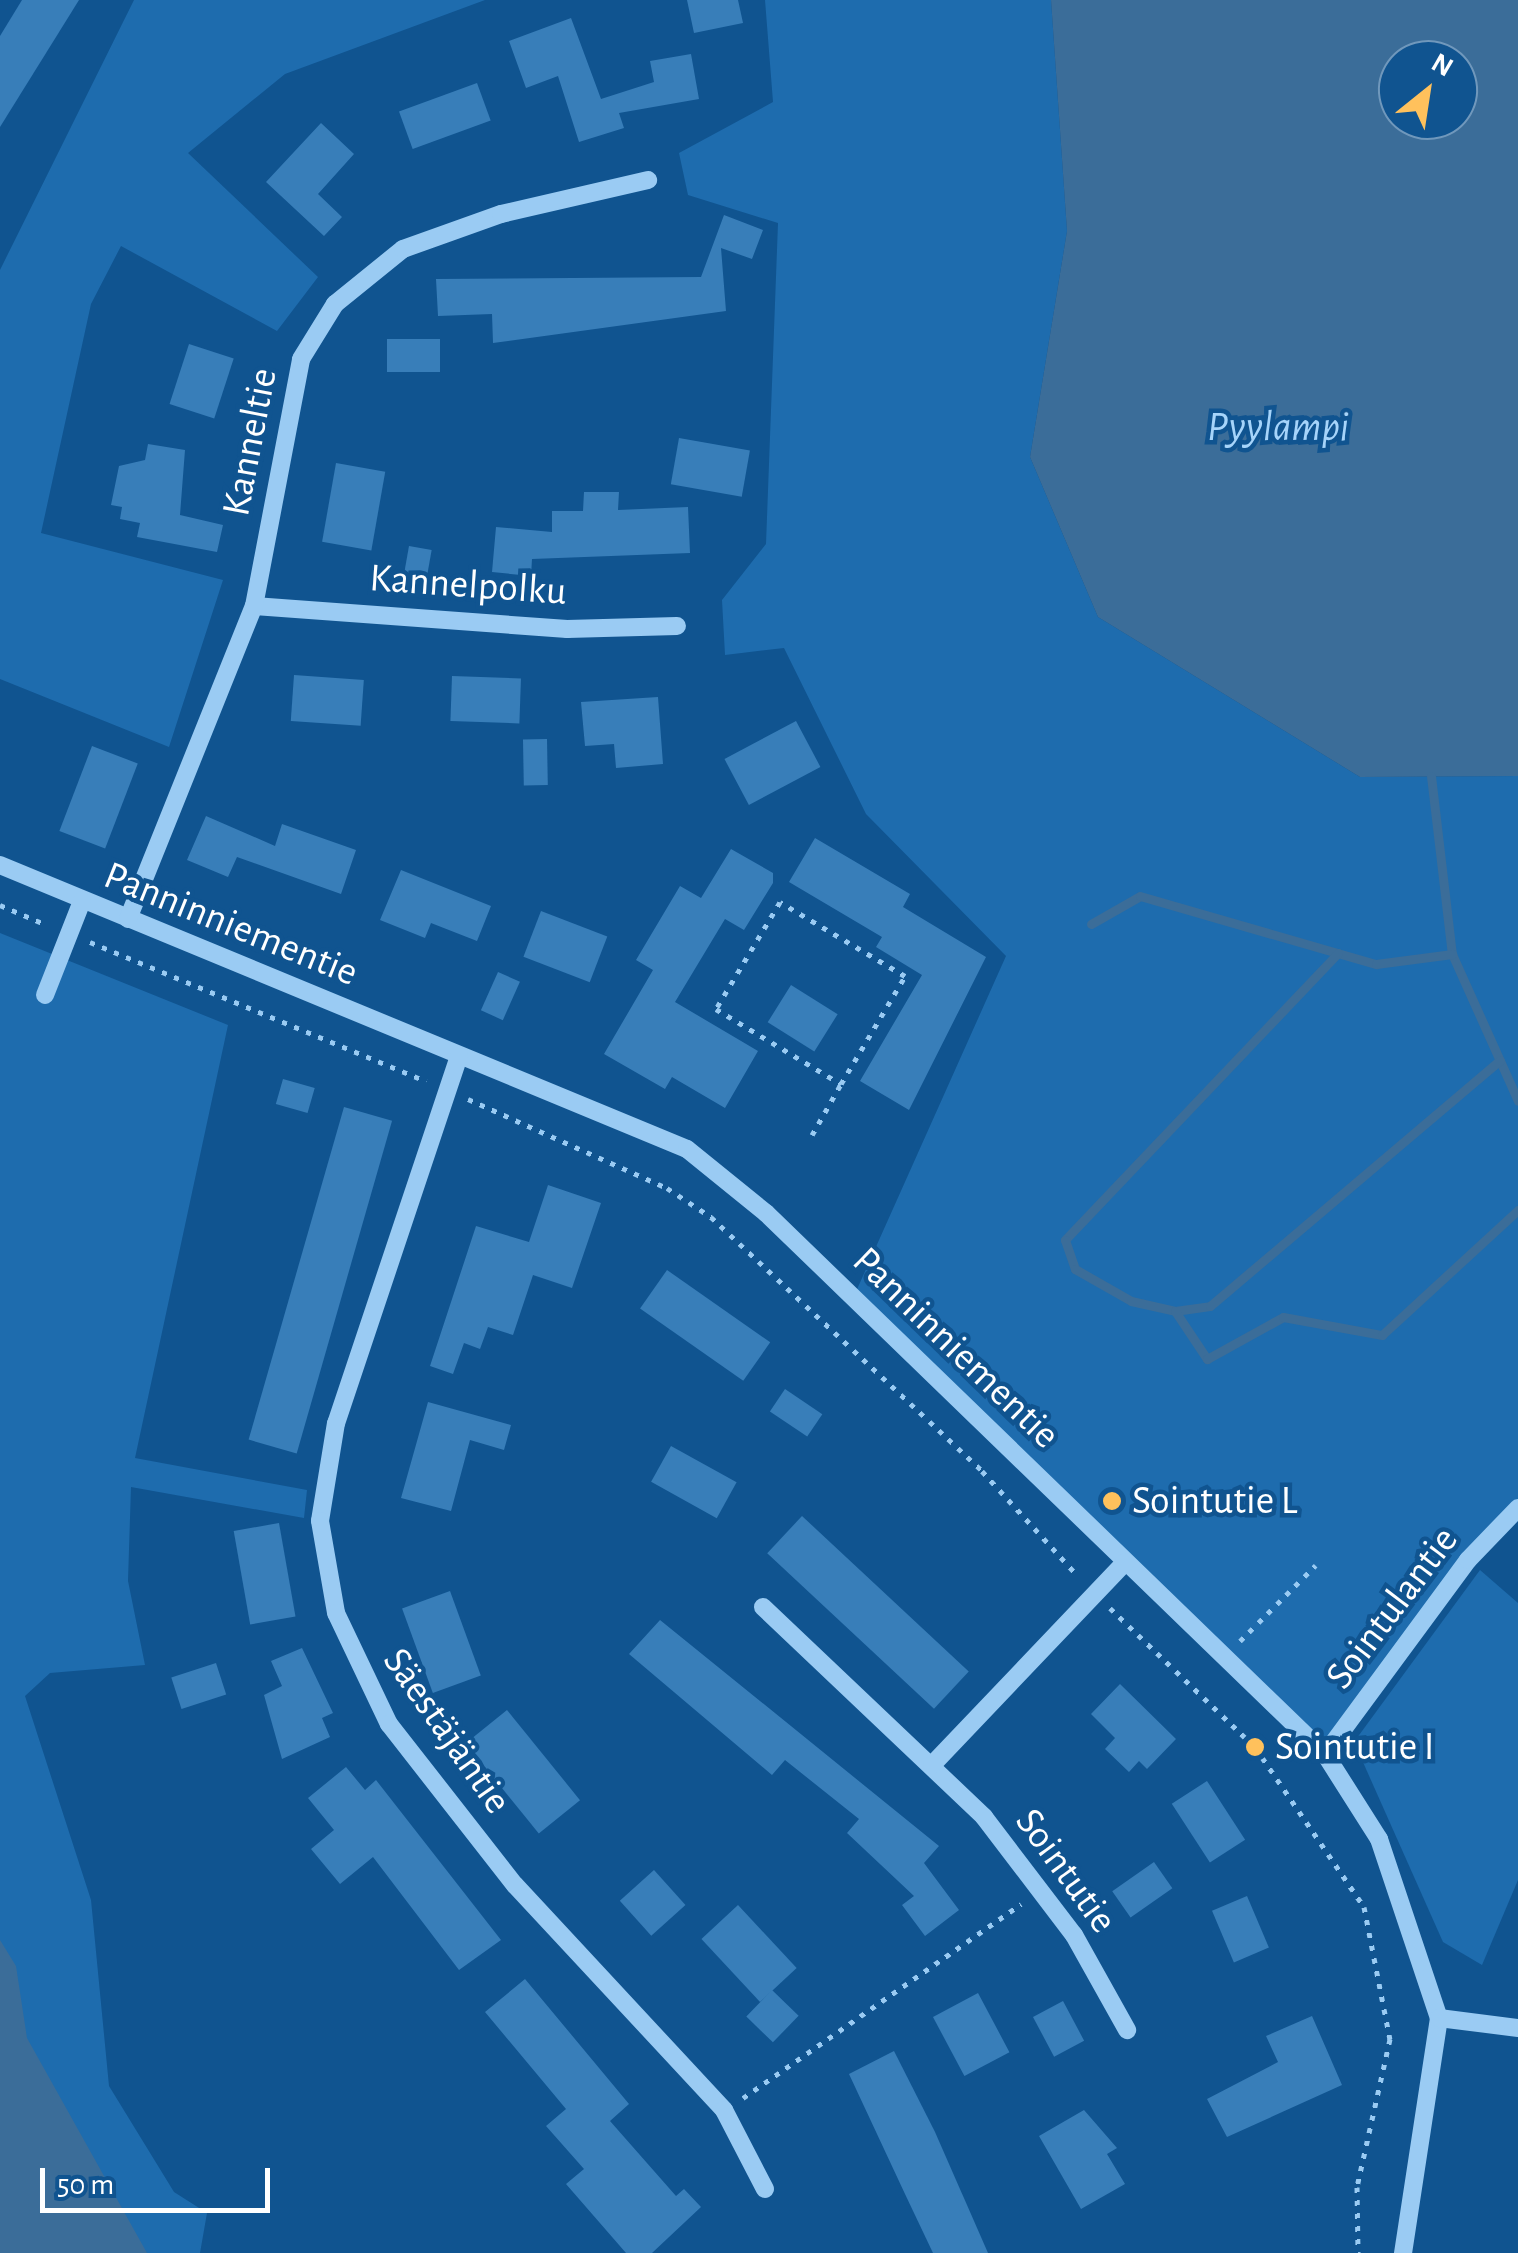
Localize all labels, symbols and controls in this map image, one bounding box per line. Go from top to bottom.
north arrow [1378,40,1478,140]
text: N [1427,49,1457,83]
street label: Kanneltie [212,364,288,520]
water label: Pyylampi [1207,402,1349,452]
street label: Kannelpolku [368,554,568,616]
street label: Panninniementie [97,851,365,997]
street label: Panninniementie [842,1237,1070,1459]
place label: Sointutie L [1132,1477,1297,1525]
marker: Sointutie L [1101,1490,1123,1512]
street label: Sointulantie [1315,1517,1469,1699]
street label: Säestäjäntie [373,1639,521,1823]
place label: Sointutie I [1275,1723,1434,1771]
marker: Sointutie I [1244,1736,1266,1758]
street label: Sointutie [1005,1799,1127,1943]
scale bar [45,2148,275,2210]
text: 50 m [57,2170,114,2200]

